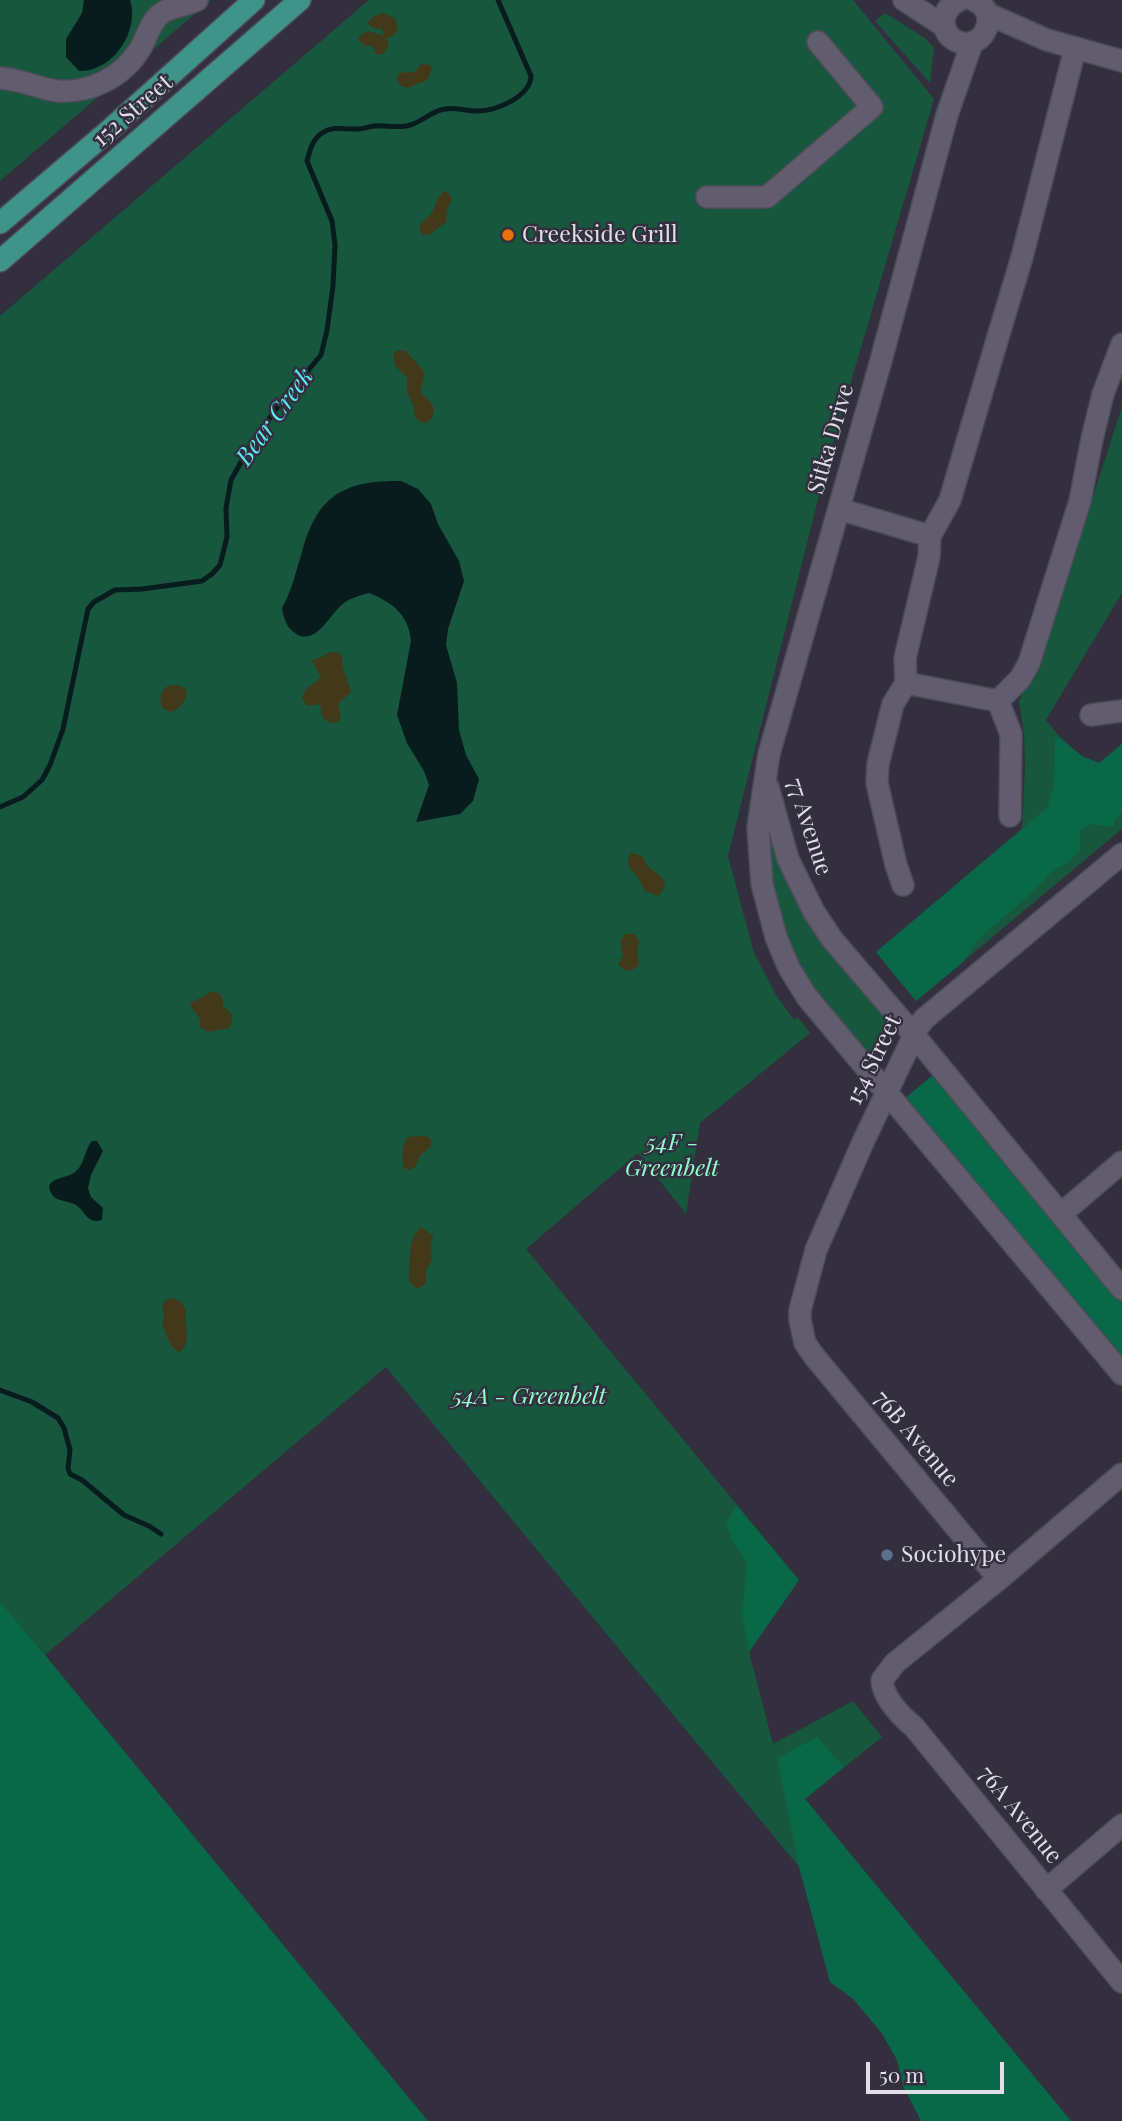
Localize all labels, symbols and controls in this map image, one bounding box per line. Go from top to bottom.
street label: 152 Street [88,69,178,153]
place label: Creekside Grill [522,221,678,249]
marker: Creekside Grill [500,227,516,243]
water label: Bear Creek [230,363,320,471]
street label: Sitka Drive [802,381,860,497]
street label: 77 Avenue [780,775,838,879]
street label: 154 Street [840,1011,908,1109]
park label: 54F - Greenbelt [625,1129,719,1183]
park label: 54A - Greenbelt [452,1383,606,1411]
street label: 76B Avenue [868,1385,964,1493]
place label: Sociohype [901,1541,1006,1569]
marker: Sociohype [879,1547,895,1563]
street label: 76A Avenue [972,1761,1068,1869]
scale bar [870,2048,1008,2092]
text: 50 m [879,2060,924,2088]

